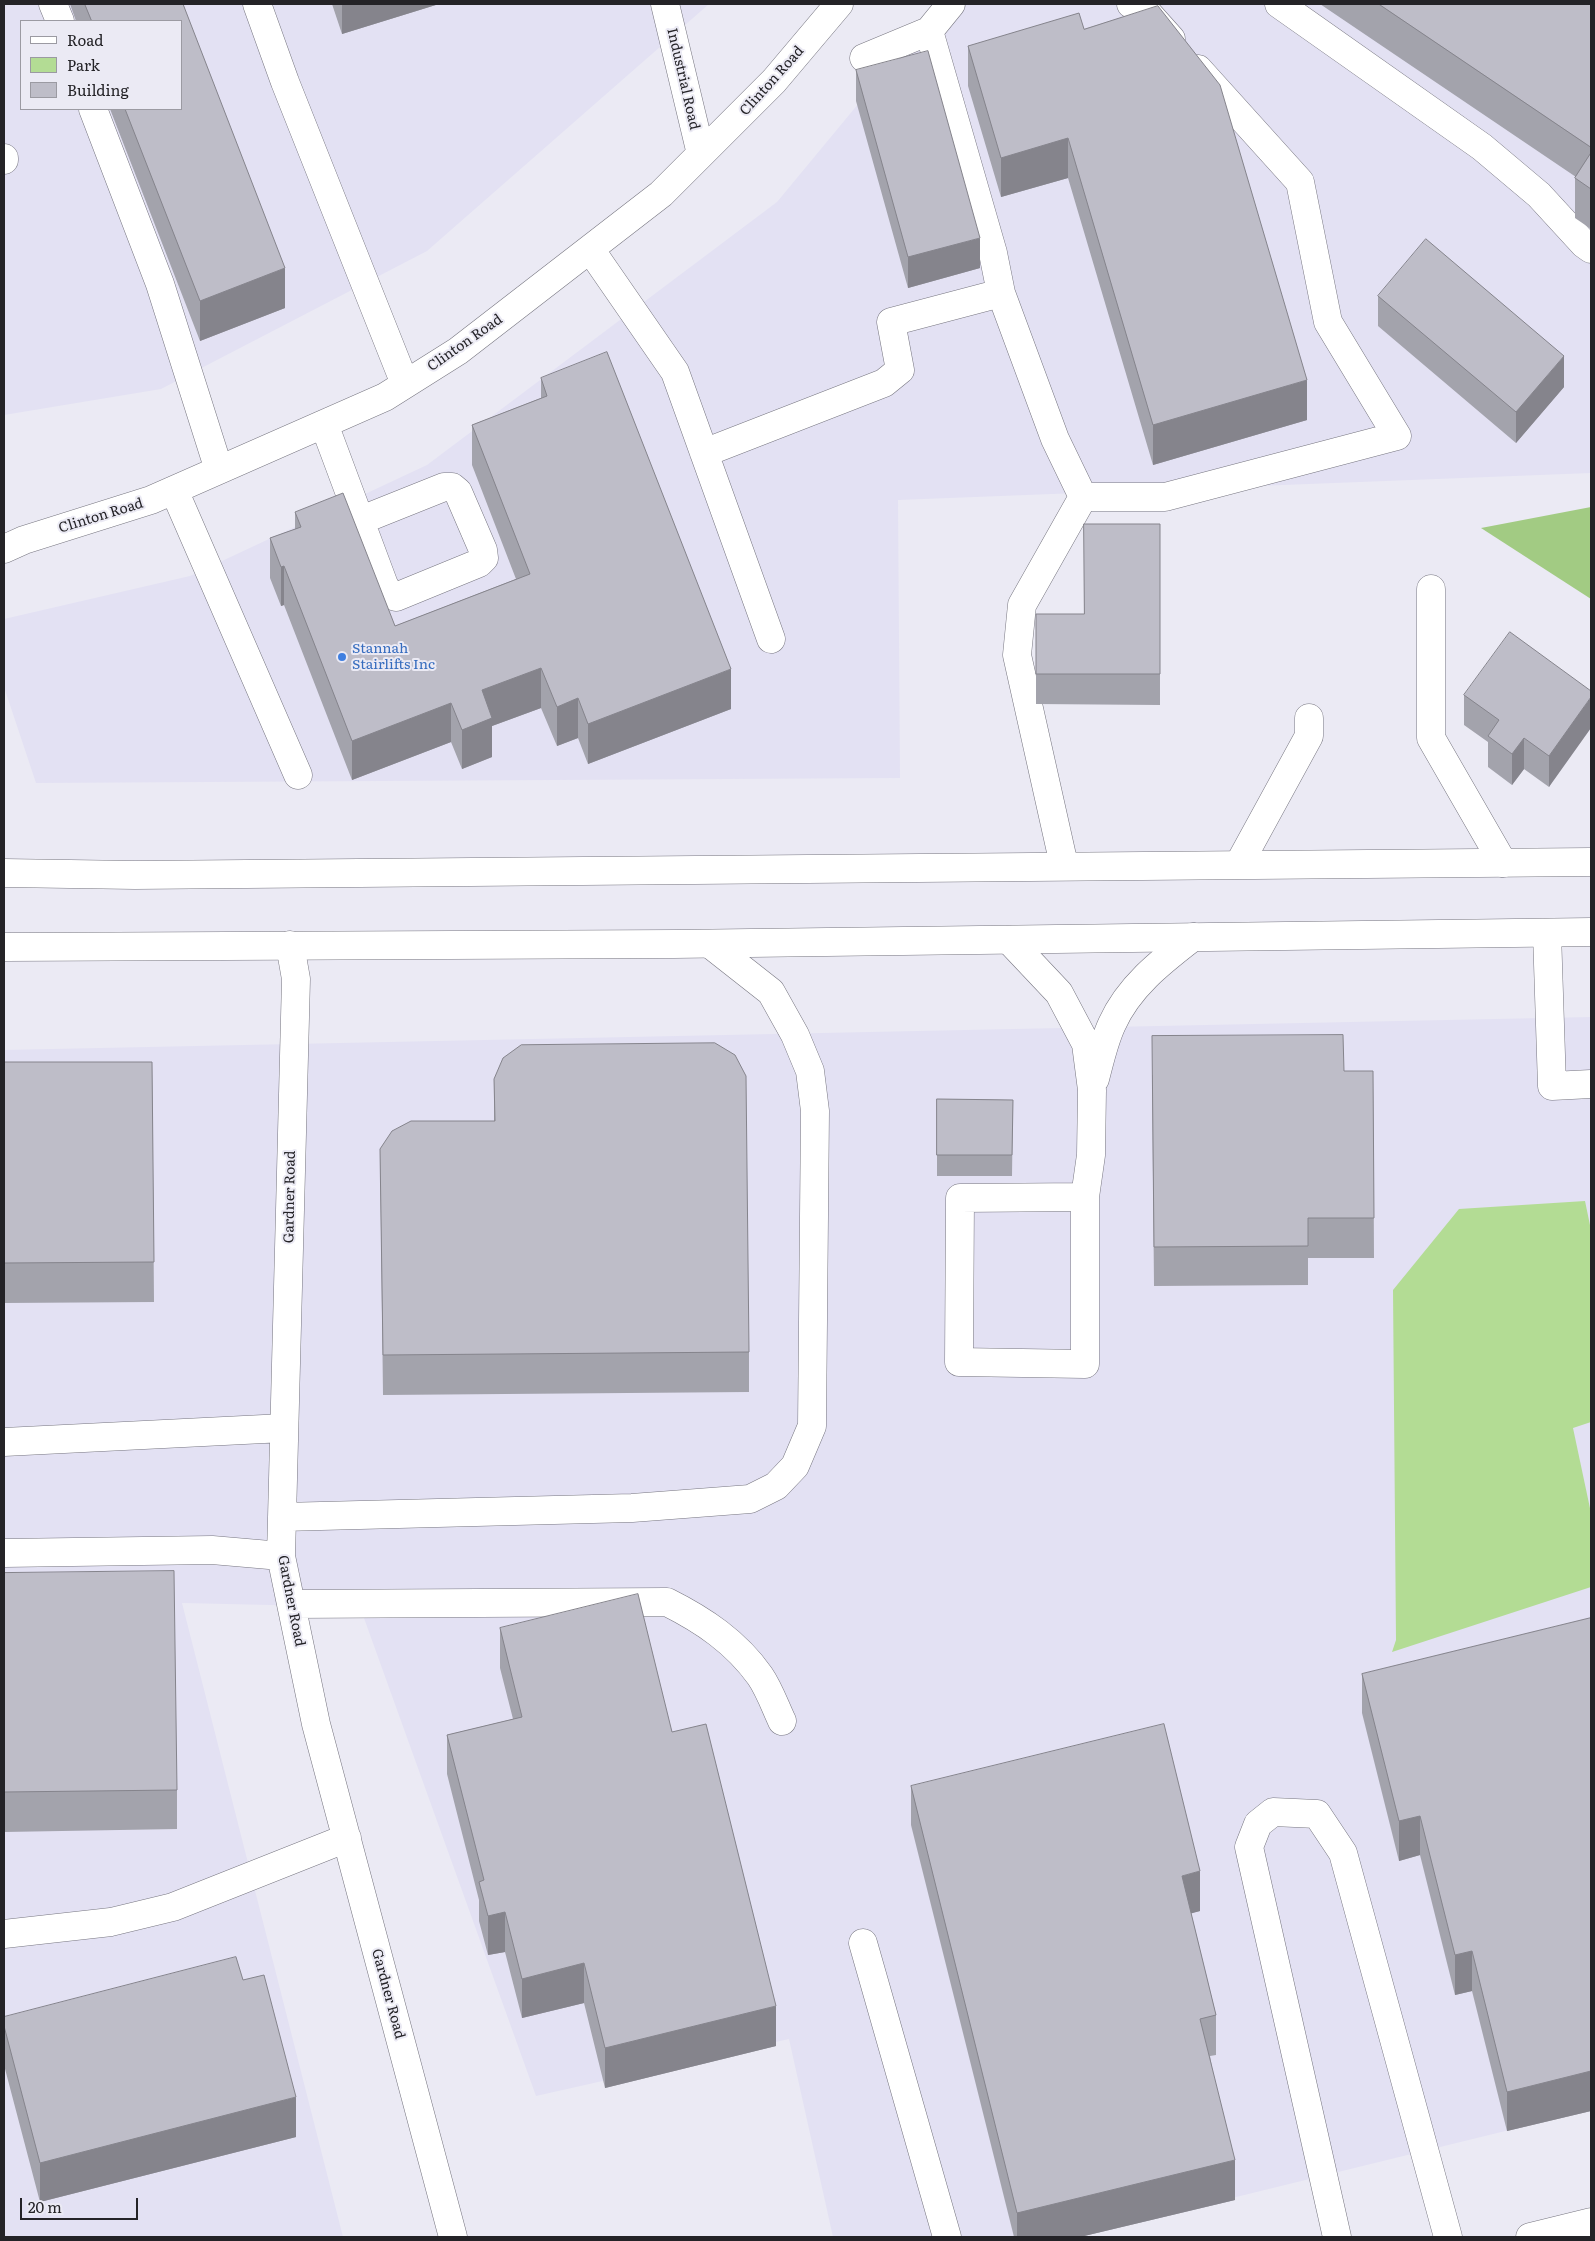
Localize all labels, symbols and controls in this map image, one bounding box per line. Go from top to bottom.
legend [20,20,182,110]
street label: Industrial Road [663,26,703,132]
text: Road [67,28,103,51]
street label: Clinton Road [736,43,808,119]
text: Park [67,53,100,76]
text: Building [67,78,129,101]
street label: Clinton Road [424,311,506,375]
street label: Clinton Road [57,495,145,537]
place label: Stannah Stairlifts Inc [352,641,435,674]
marker: Stannah Stairlifts Inc [336,651,348,663]
street label: Gardner Road [281,1151,299,1243]
street label: Gardner Road [274,1554,308,1648]
street label: Gardner Road [368,1947,408,2041]
scale bar [22,2188,140,2220]
text: 20 m [28,2195,62,2218]

